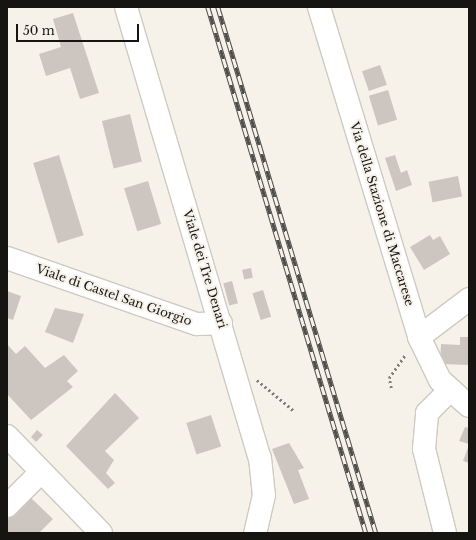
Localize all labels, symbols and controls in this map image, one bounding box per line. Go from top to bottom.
scale bar [18,16,141,42]
text: 50 m [23,23,55,38]
street label: Via della Stazione di Maccarese [347,120,417,308]
street label: Viale dei Tre Denari [180,208,230,330]
street label: Viale di Castel San Giorgio [34,262,194,328]

